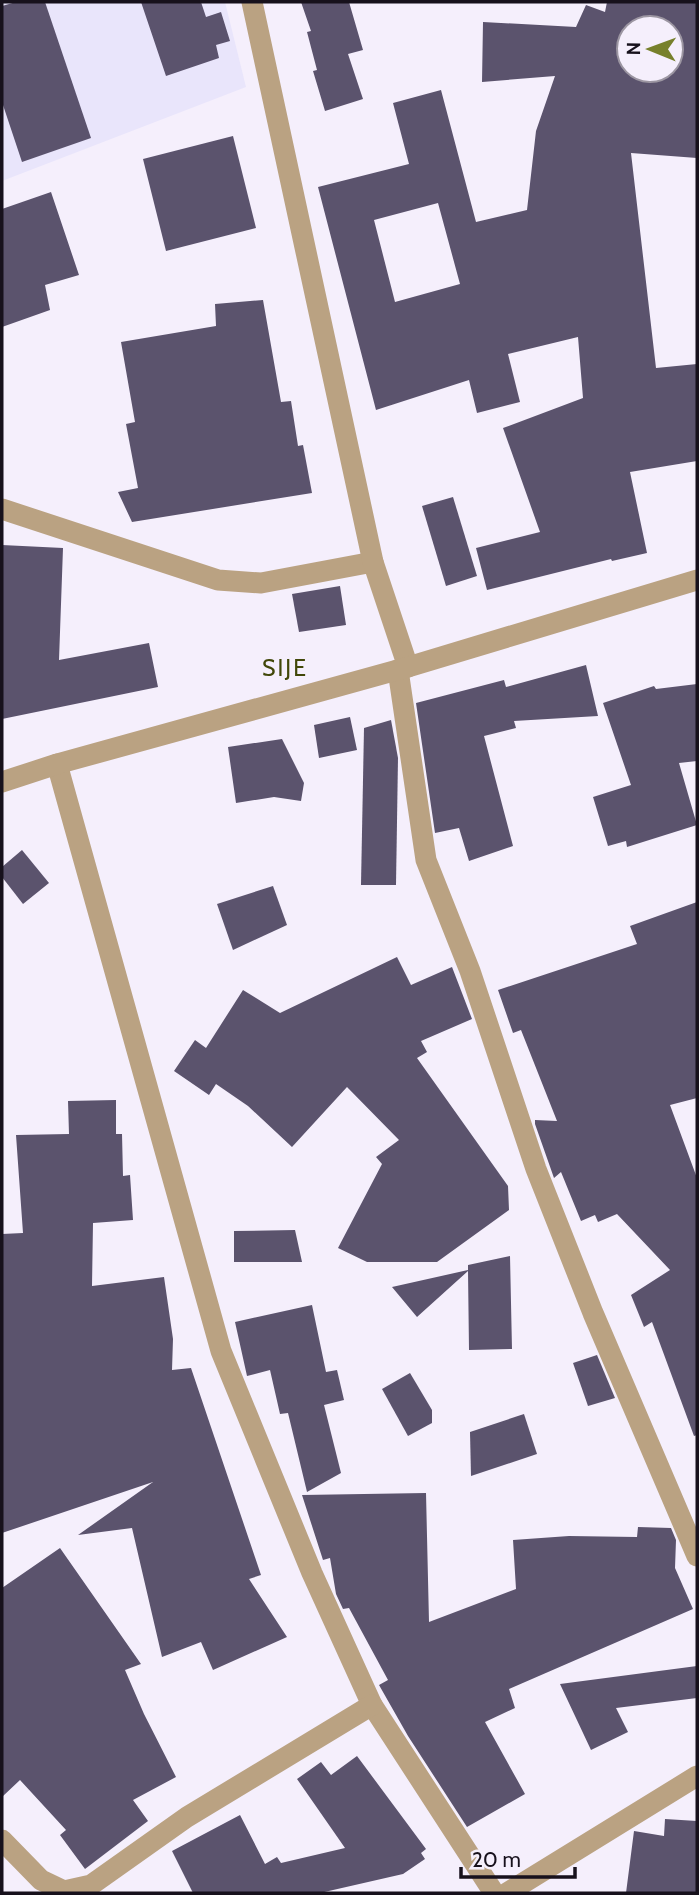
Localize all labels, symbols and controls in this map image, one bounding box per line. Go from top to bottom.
north arrow [615,14,685,84]
text: N [622,42,645,56]
district label: SIJE [262,654,308,682]
scale bar [461,1836,575,1880]
text: 20 m [472,1847,521,1872]

